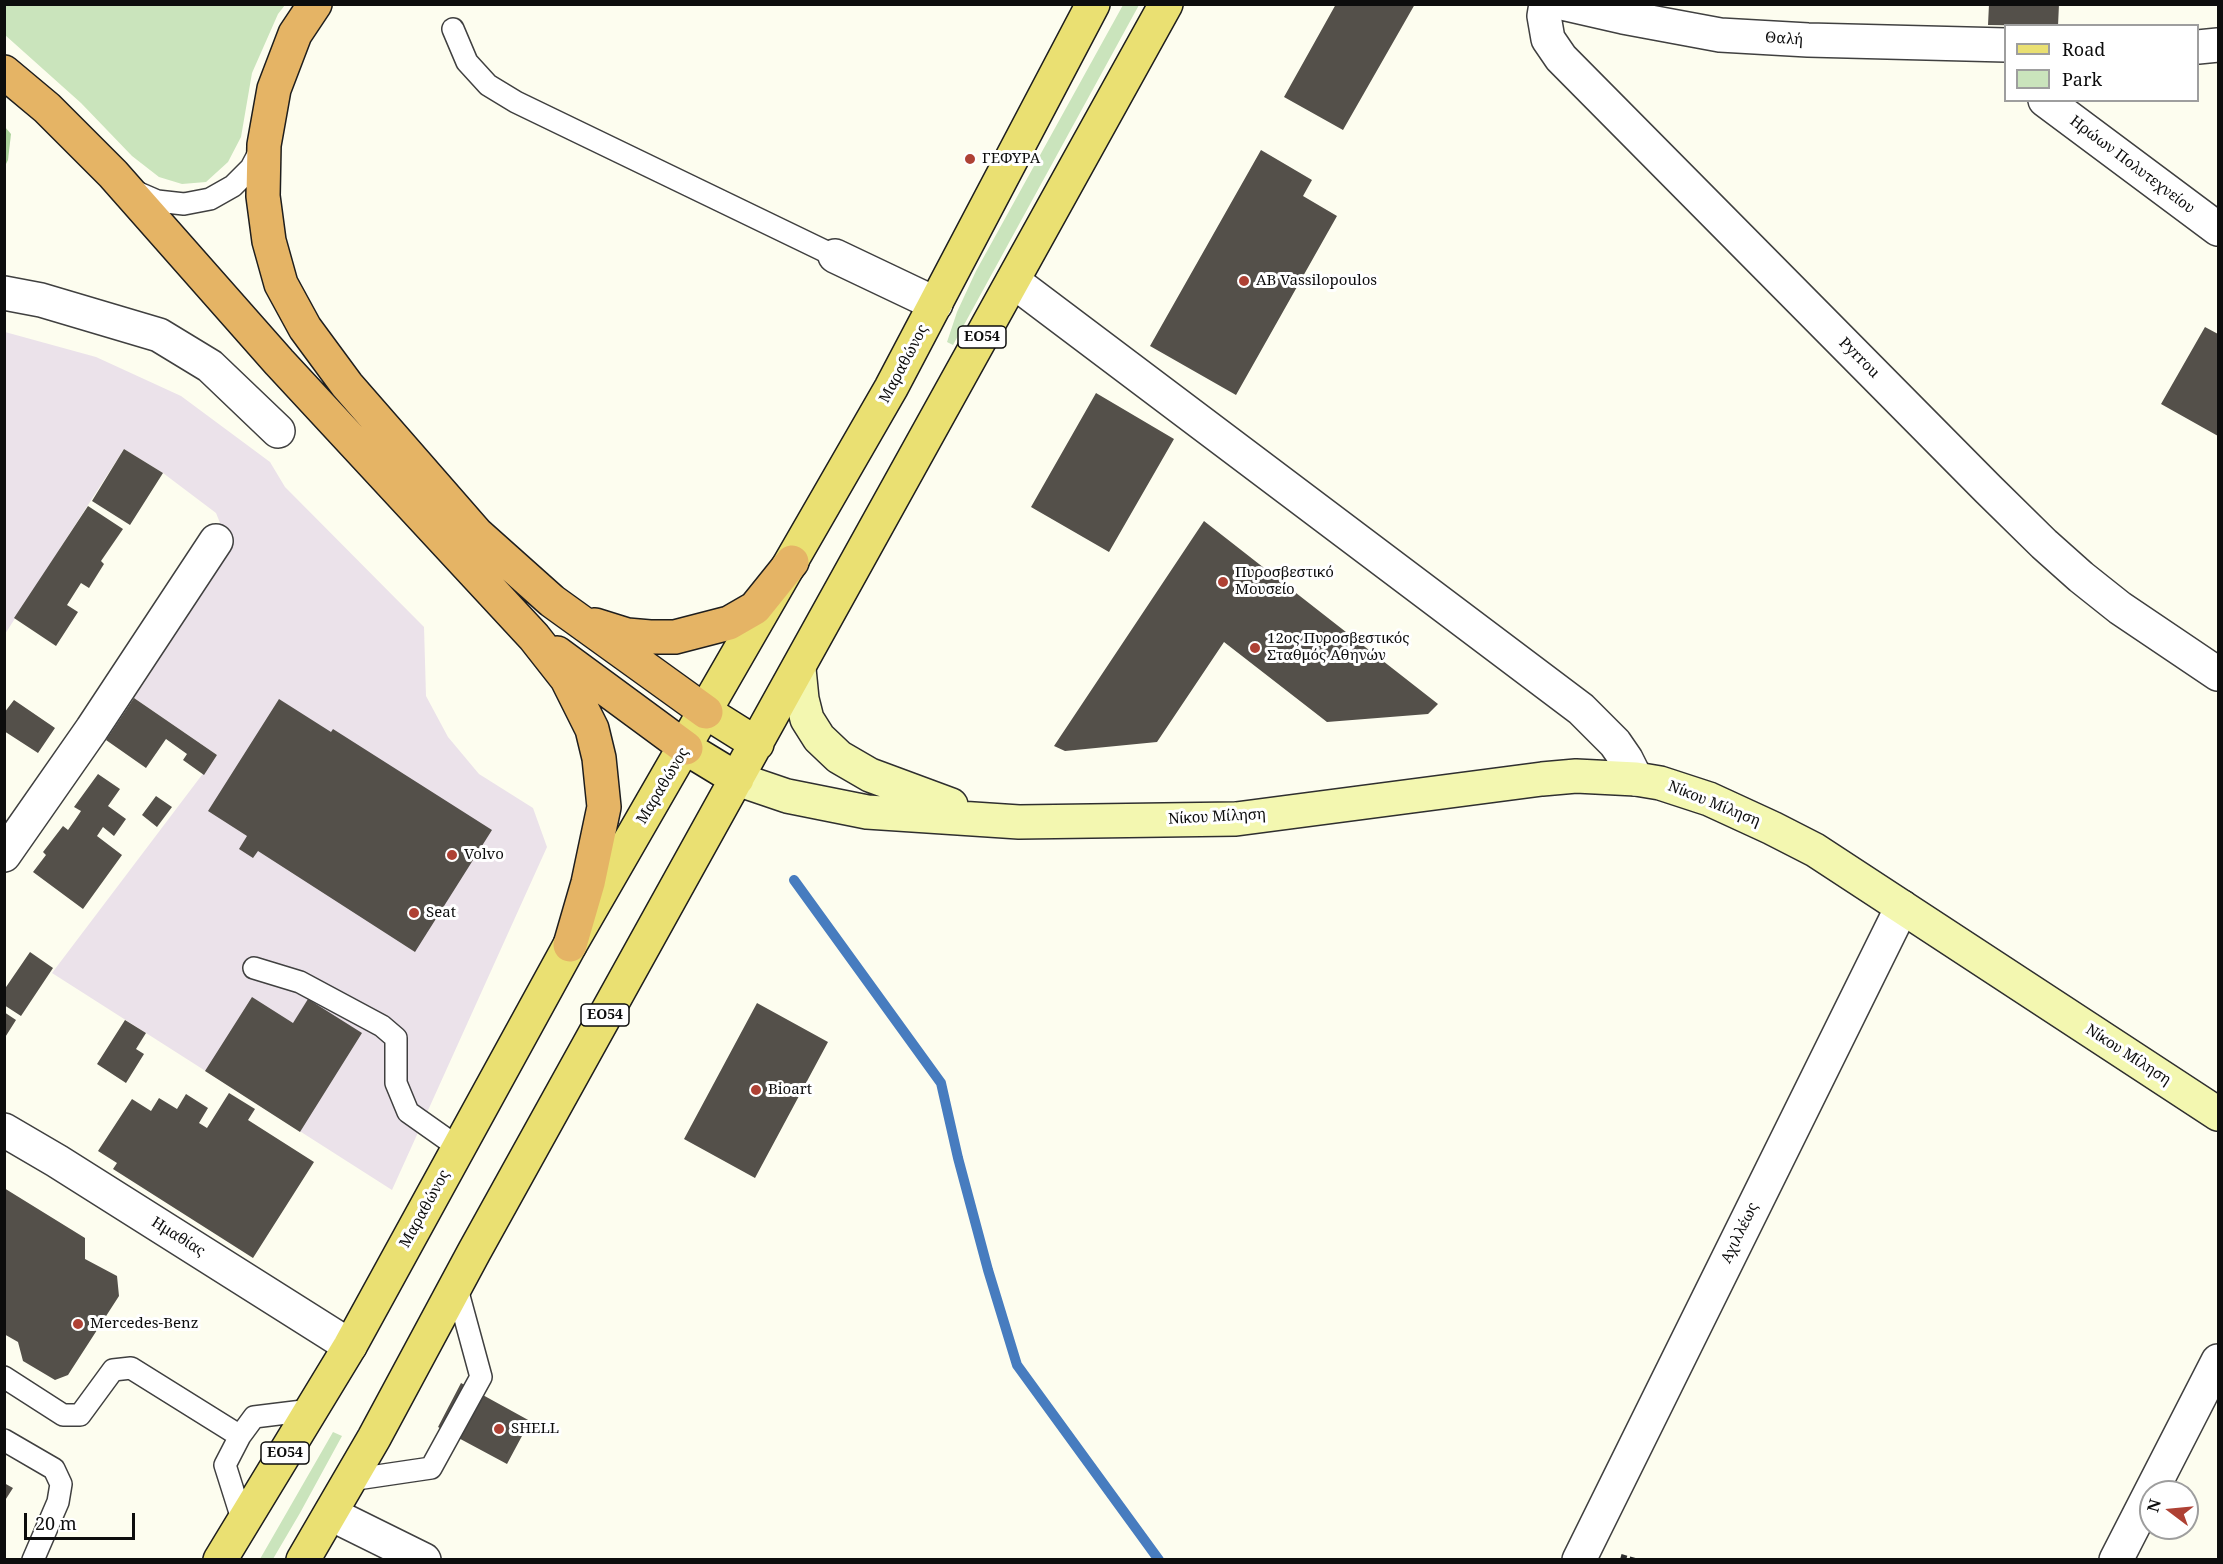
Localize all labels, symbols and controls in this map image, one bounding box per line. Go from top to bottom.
legend [2004,24,2199,102]
street label: Θαλή [1764,29,1804,49]
text: Road [2062,37,2105,61]
text: Park [2062,67,2102,91]
street label: Ηρώων Πολυτεχνείου [2066,112,2198,218]
place label: ΓΕΦΥΡΑ [982,150,1040,168]
marker: ΓΕΦΥΡΑ [963,152,977,166]
place label: AB Vassilopoulos [1256,272,1377,290]
marker: AB Vassilopoulos [1237,274,1251,288]
street label: Μαραθώνος [876,322,932,406]
road number: ΕΟ54 [958,326,1006,348]
street label: Pyrrou [1835,334,1883,382]
place label: Πυροσβεστικό Μουσείο [1235,564,1334,599]
marker: Πυροσβεστικό Μουσείο [1216,575,1230,589]
place label: 12ος Πυροσβεστικός Σταθμός Αθηνών [1267,630,1410,665]
marker: 12ος Πυροσβεστικός Σταθμός Αθηνών [1248,641,1262,655]
street label: Μαραθώνος [633,744,693,828]
street label: Νίκου Μίληση [1665,777,1763,831]
street label: Νίκου Μίληση [1168,805,1266,829]
place label: Volvo [464,846,504,864]
marker: Volvo [445,848,459,862]
place label: Seat [426,904,456,922]
marker: Seat [407,906,421,920]
road number: ΕΟ54 [581,1004,629,1026]
street label: Νίκου Μίληση [2082,1021,2174,1089]
place label: Bioart [768,1081,812,1099]
marker: Bioart [749,1083,763,1097]
street label: Μαραθώνος [396,1167,454,1251]
street label: Αχιλλέως [1718,1200,1762,1266]
street label: Ημαθίας [148,1214,208,1260]
place label: Mercedes-Benz [90,1315,198,1333]
marker: Mercedes-Benz [71,1317,85,1331]
place label: SHELL [511,1420,559,1438]
marker: SHELL [492,1422,506,1436]
road number: ΕΟ54 [261,1442,309,1464]
north arrow [2139,1480,2199,1540]
text: N [2141,1497,2166,1515]
scale bar [27,1501,138,1539]
text: 20 m [35,1511,77,1535]

